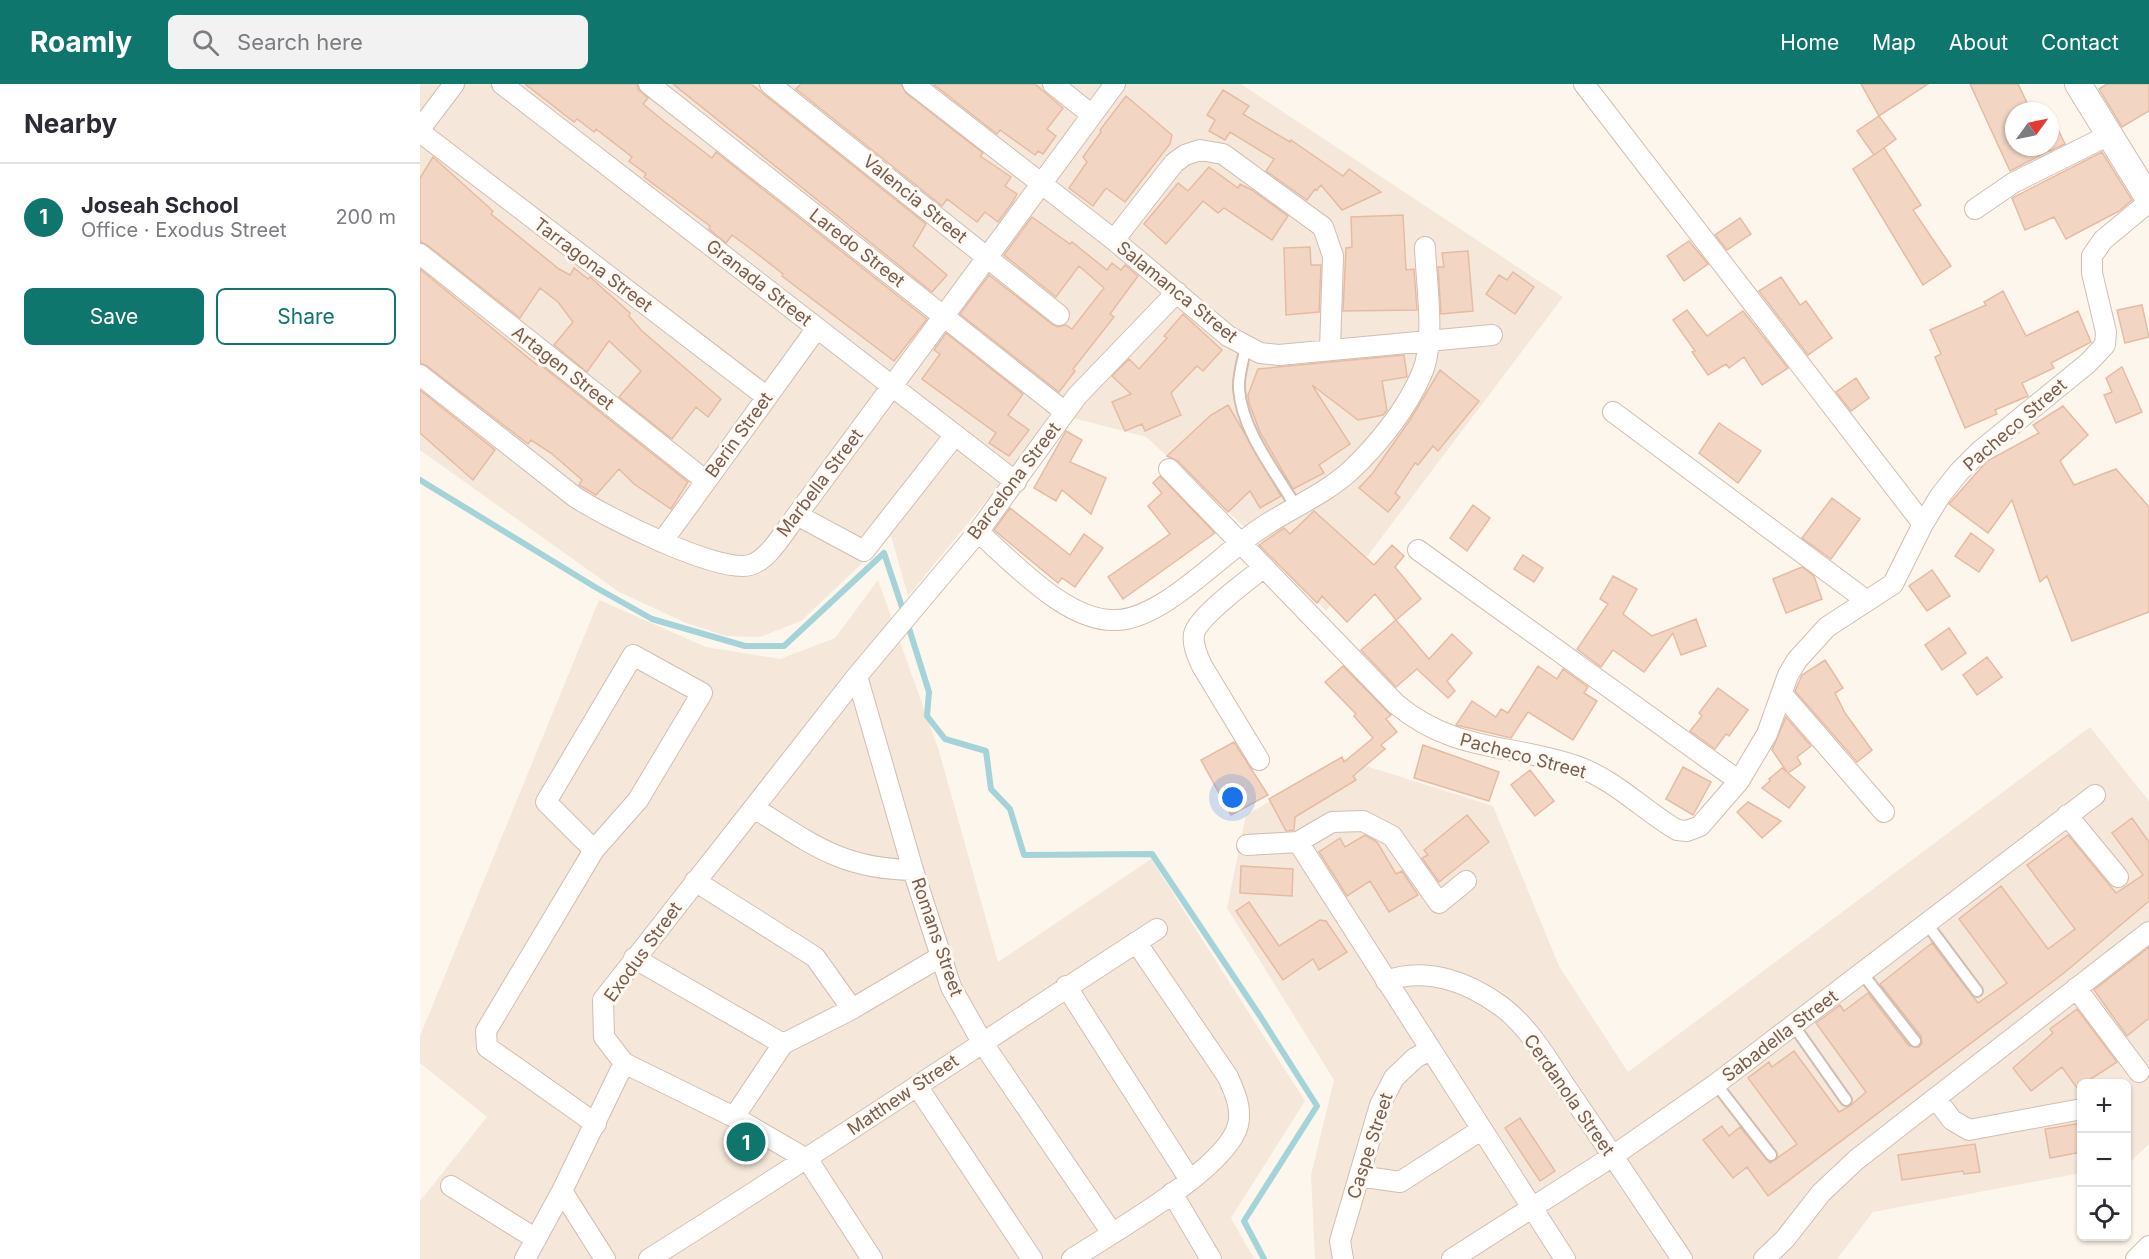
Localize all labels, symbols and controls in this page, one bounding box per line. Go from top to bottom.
search box [168,15,588,69]
text: Roamly [30,25,132,59]
icon: search [189,26,222,59]
text: Search here [237,29,363,55]
text: Home [1780,30,1839,55]
text: Map [1872,30,1916,55]
text: About [1949,30,2008,55]
text: Contact [2041,30,2119,55]
north arrow [2005,102,2059,156]
text: Nearby [24,108,117,139]
street label: Valencia Street [859,150,972,247]
text: Joseah School [81,192,239,218]
street label: Laredo Street [806,204,909,291]
text: 1 [39,205,48,229]
text: 200 m [335,205,396,229]
street label: Tarragona Street [530,213,657,316]
text: Office · Exodus Street [81,218,286,242]
street label: Granada Street [702,235,816,330]
street label: Salamanca Street [1113,237,1242,347]
button: Save [24,288,204,345]
button: Share [216,288,396,345]
street label: Artagen Street [508,321,619,414]
street label: Pacheco Street [1959,374,2071,475]
street label: Berin Street [701,388,777,481]
street label: Barcelona Street [963,418,1064,543]
street label: Marbella Street [772,425,867,541]
street label: Pacheco Street [1458,729,1589,783]
your location [1218,783,1247,812]
street label: Romans Street [907,875,968,999]
street label: Exodus Street [599,898,686,1006]
street label: Sabadella Street [1718,985,1842,1086]
street label: Cerdanola Street [1520,1030,1619,1159]
street label: Matthew Street [843,1050,962,1139]
map controls [2077,1079,2131,1241]
button: + [2077,1079,2131,1133]
street label: Caspe Street [1343,1090,1397,1201]
pin: 1 [726,1120,766,1164]
button: − [2077,1133,2131,1187]
button: locate [2077,1187,2131,1241]

